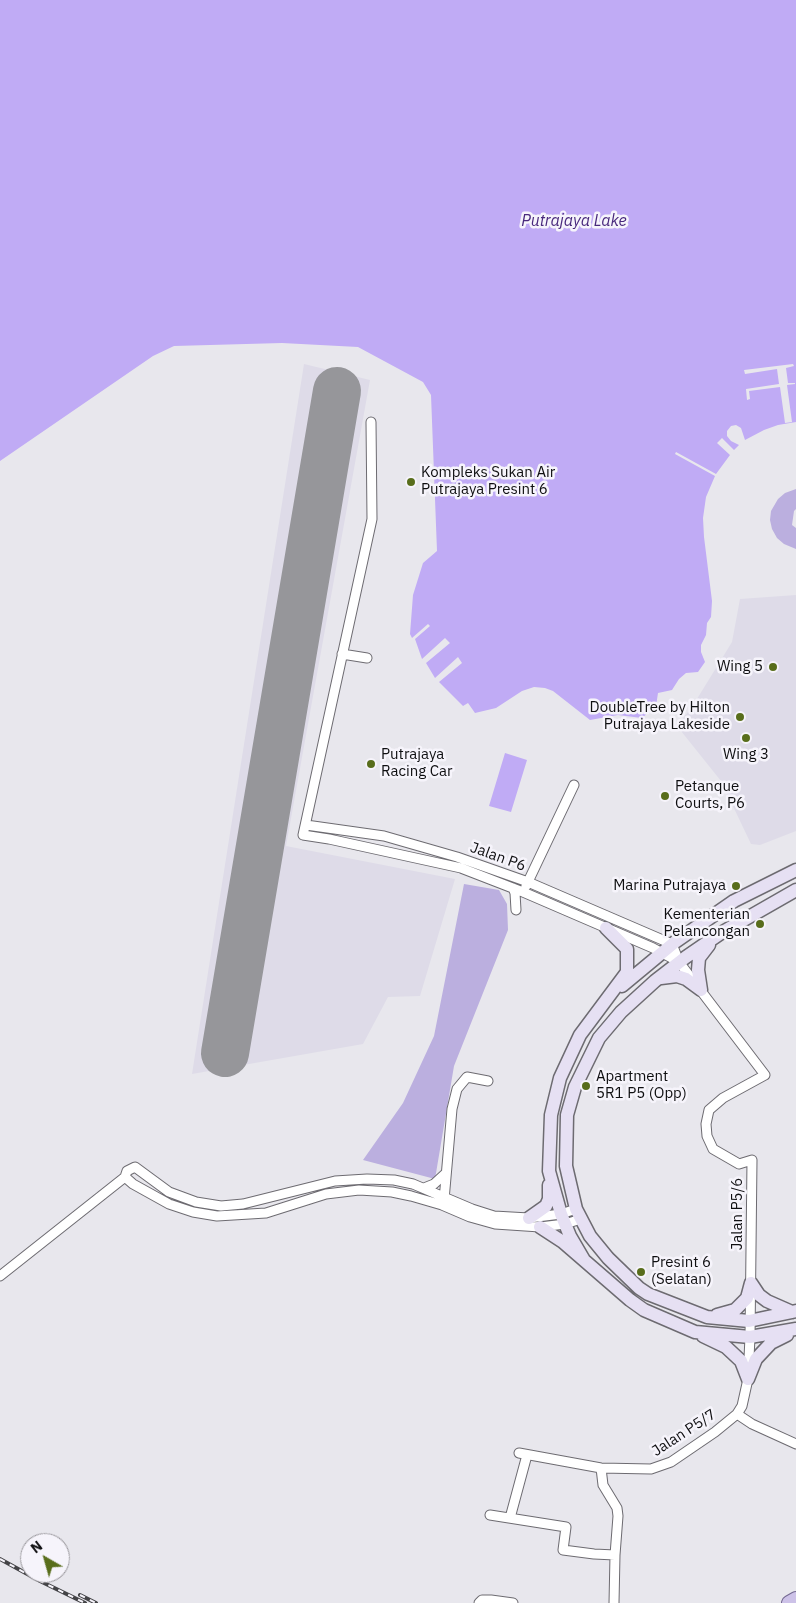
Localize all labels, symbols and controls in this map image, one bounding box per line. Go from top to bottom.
water label: Putrajaya Lake [521,211,627,231]
place label: Kompleks Sukan Air Putrajaya Presint 6 [421,464,555,499]
marker: Kompleks Sukan Air Putrajaya Presint 6 [405,476,417,488]
place label: Wing 5 [717,658,763,676]
marker: Wing 5 [767,661,779,673]
place label: DoubleTree by Hilton Putrajaya Lakeside [590,699,730,734]
marker: DoubleTree by Hilton Putrajaya Lakeside [734,711,746,723]
marker: Wing 3 [740,732,752,744]
place label: Putrajaya Racing Car [381,746,453,781]
place label: Wing 3 [723,746,769,764]
marker: Putrajaya Racing Car [365,758,377,770]
place label: Petanque Courts, P6 [675,778,745,813]
marker: Petanque Courts, P6 [659,790,671,802]
street label: Jalan P6 [468,839,528,875]
place label: Marina Putrajaya [613,877,726,895]
marker: Marina Putrajaya [730,880,742,892]
place label: Kementerian Pelancongan [664,906,750,941]
marker: Kementerian Pelancongan [754,918,766,930]
place label: Apartment 5R1 P5 (Opp) [596,1068,687,1103]
marker: Apartment 5R1 P5 (Opp) [580,1080,592,1092]
street label: Jalan P5/6 [729,1178,747,1250]
place label: Presint 6 (Selatan) [651,1254,712,1289]
marker: Presint 6 (Selatan) [635,1266,647,1278]
street label: Jalan P5/7 [649,1406,719,1460]
north arrow [20,1533,70,1583]
text: N [27,1537,46,1557]

